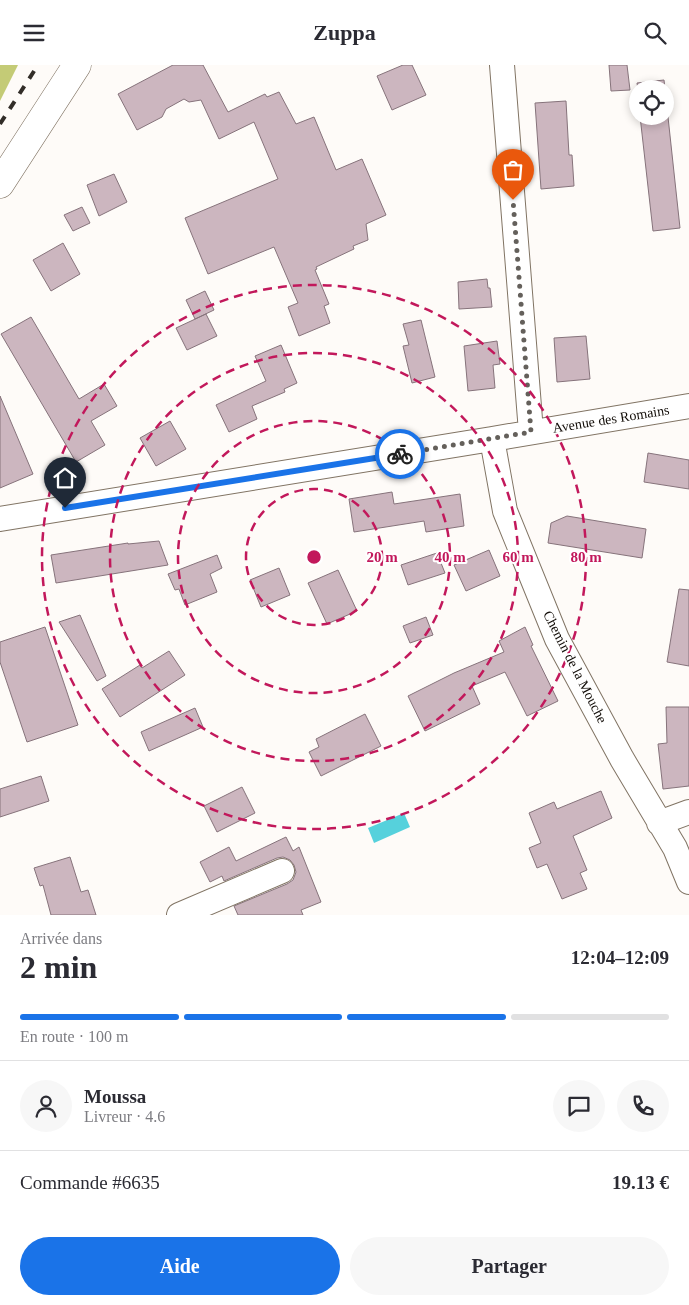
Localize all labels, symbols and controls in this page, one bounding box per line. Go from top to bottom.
icon: menu [20,19,48,47]
icon: search [641,19,669,47]
text: Zuppa [313,20,376,45]
map controls [629,80,674,125]
button: locate [629,80,674,125]
pin [492,149,534,200]
icon: bag [499,156,527,184]
street label: Avenue des Romains [552,402,670,436]
courier [375,429,425,479]
icon: bike [386,440,414,468]
pin [44,457,86,508]
icon: home [51,464,79,492]
centre of rings [305,548,323,566]
text: 20 m [366,549,398,565]
text: 40 m [434,549,466,565]
text: 60 m [502,549,534,565]
text: 80 m [570,549,602,565]
street label: Chemin de la Mouche [540,608,610,726]
text: Arrivée dans [20,930,102,947]
text: 12:04–12:09 [571,947,669,968]
text: 2 min [20,949,97,985]
text: En route · 100 m [20,1028,128,1045]
button: person [20,1080,72,1132]
button: chat [553,1080,605,1132]
button: phone [617,1080,669,1132]
text: Moussa [84,1086,146,1107]
text: Livreur · 4.6 [84,1108,165,1125]
text: Commande #6635 [20,1172,160,1193]
text: 19.13 € [612,1172,669,1193]
button: Aide [20,1237,340,1295]
button: Partager [350,1237,669,1295]

